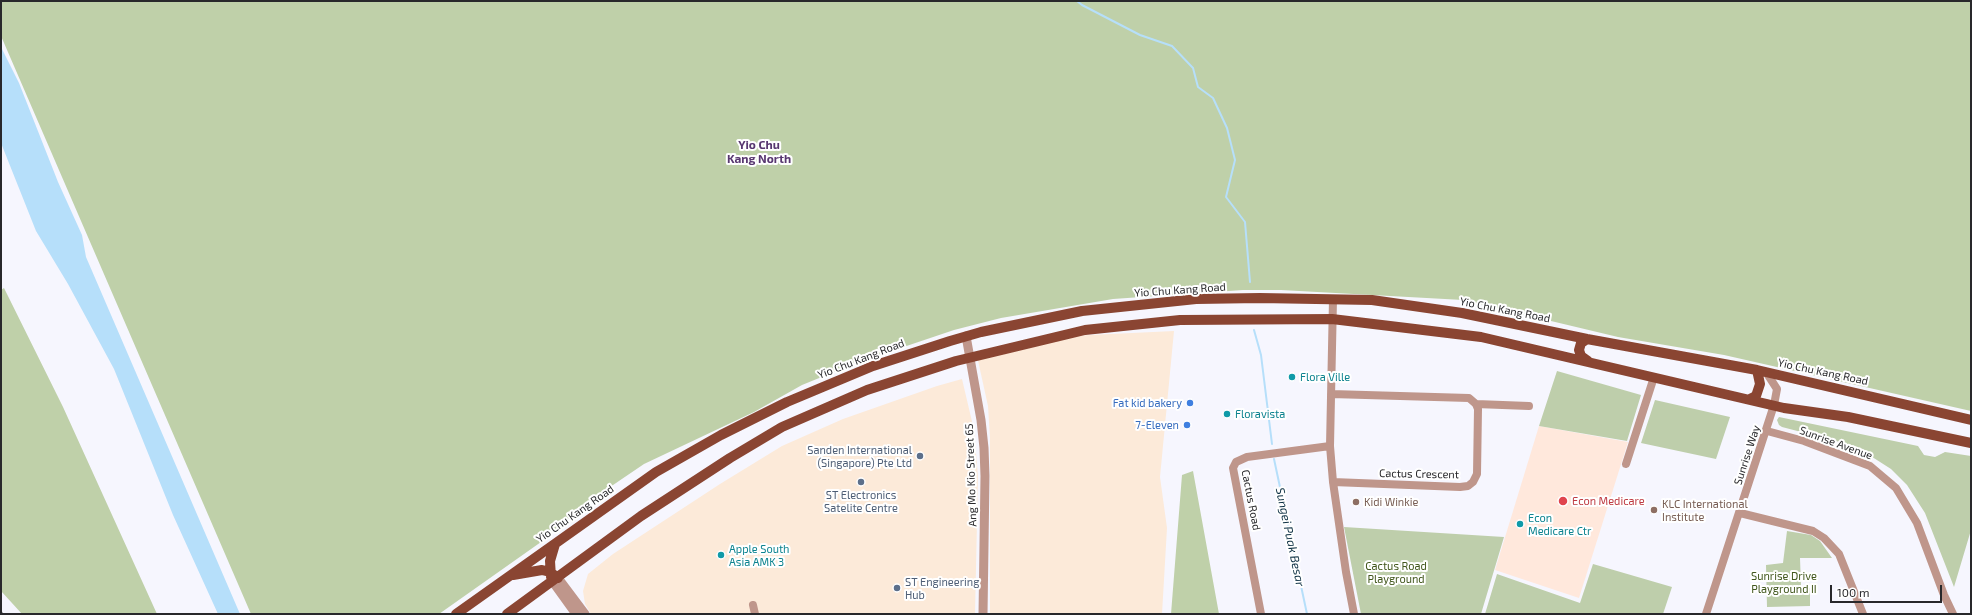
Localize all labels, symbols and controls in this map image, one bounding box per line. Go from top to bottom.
district label: Yio Chu Kang North [727,138,791,166]
street label: Yio Chu Kang Road [1134,280,1226,300]
street label: Yio Chu Kang Road [1459,295,1551,325]
street label: Yio Chu Kang Road [816,336,906,382]
street label: Yio Chu Kang Road [1777,356,1869,388]
place label: Flora Ville [1300,370,1350,384]
marker: Flora Ville [1287,372,1297,382]
place label: Fat kid bakery [1113,396,1182,410]
marker: Fat kid bakery [1185,398,1195,408]
place label: Floravista [1235,407,1285,421]
marker: Floravista [1222,409,1232,419]
place label: 7-Eleven [1135,418,1179,432]
marker: 7-Eleven [1182,420,1192,430]
street label: Ang Mo Kio Street 65 [963,423,979,527]
street label: Sunrise Way [1731,423,1763,487]
street label: Sunrise Avenue [1798,424,1874,462]
place label: Sanden International (Singapore) Pte Ltd [807,443,912,469]
marker: Sanden International (Singapore) Pte Ltd [915,451,925,461]
street label: Cactus Crescent [1379,467,1459,481]
street label: Cactus Road [1239,469,1263,531]
marker: ST Electronics Satelite Centre [856,477,866,487]
street label: Yio Chu Kang Road [534,482,616,546]
water label: Sungei Puak Besar [1272,486,1308,588]
place label: ST Electronics Satelite Centre [824,488,898,514]
place label: Econ Medicare [1572,494,1645,508]
place label: Kidi Winkie [1364,495,1418,509]
marker: Econ Medicare [1557,495,1569,507]
marker: Kidi Winkie [1351,497,1361,507]
place label: KLC International Institute [1662,497,1748,523]
marker: KLC International Institute [1649,505,1659,515]
place label: Econ Medicare Ctr [1528,511,1591,537]
marker: Econ Medicare Ctr [1515,519,1525,529]
place label: Apple South Asia AMK 3 [729,542,789,568]
marker: Apple South Asia AMK 3 [716,550,726,560]
park label: Cactus Road Playground [1365,559,1427,585]
park label: Sunrise Drive Playground II [1751,569,1817,595]
place label: ST Engineering Hub [905,575,979,601]
scale bar [1832,577,1944,603]
marker: ST Engineering Hub [892,583,902,593]
text: 100 m [1837,585,1869,599]

